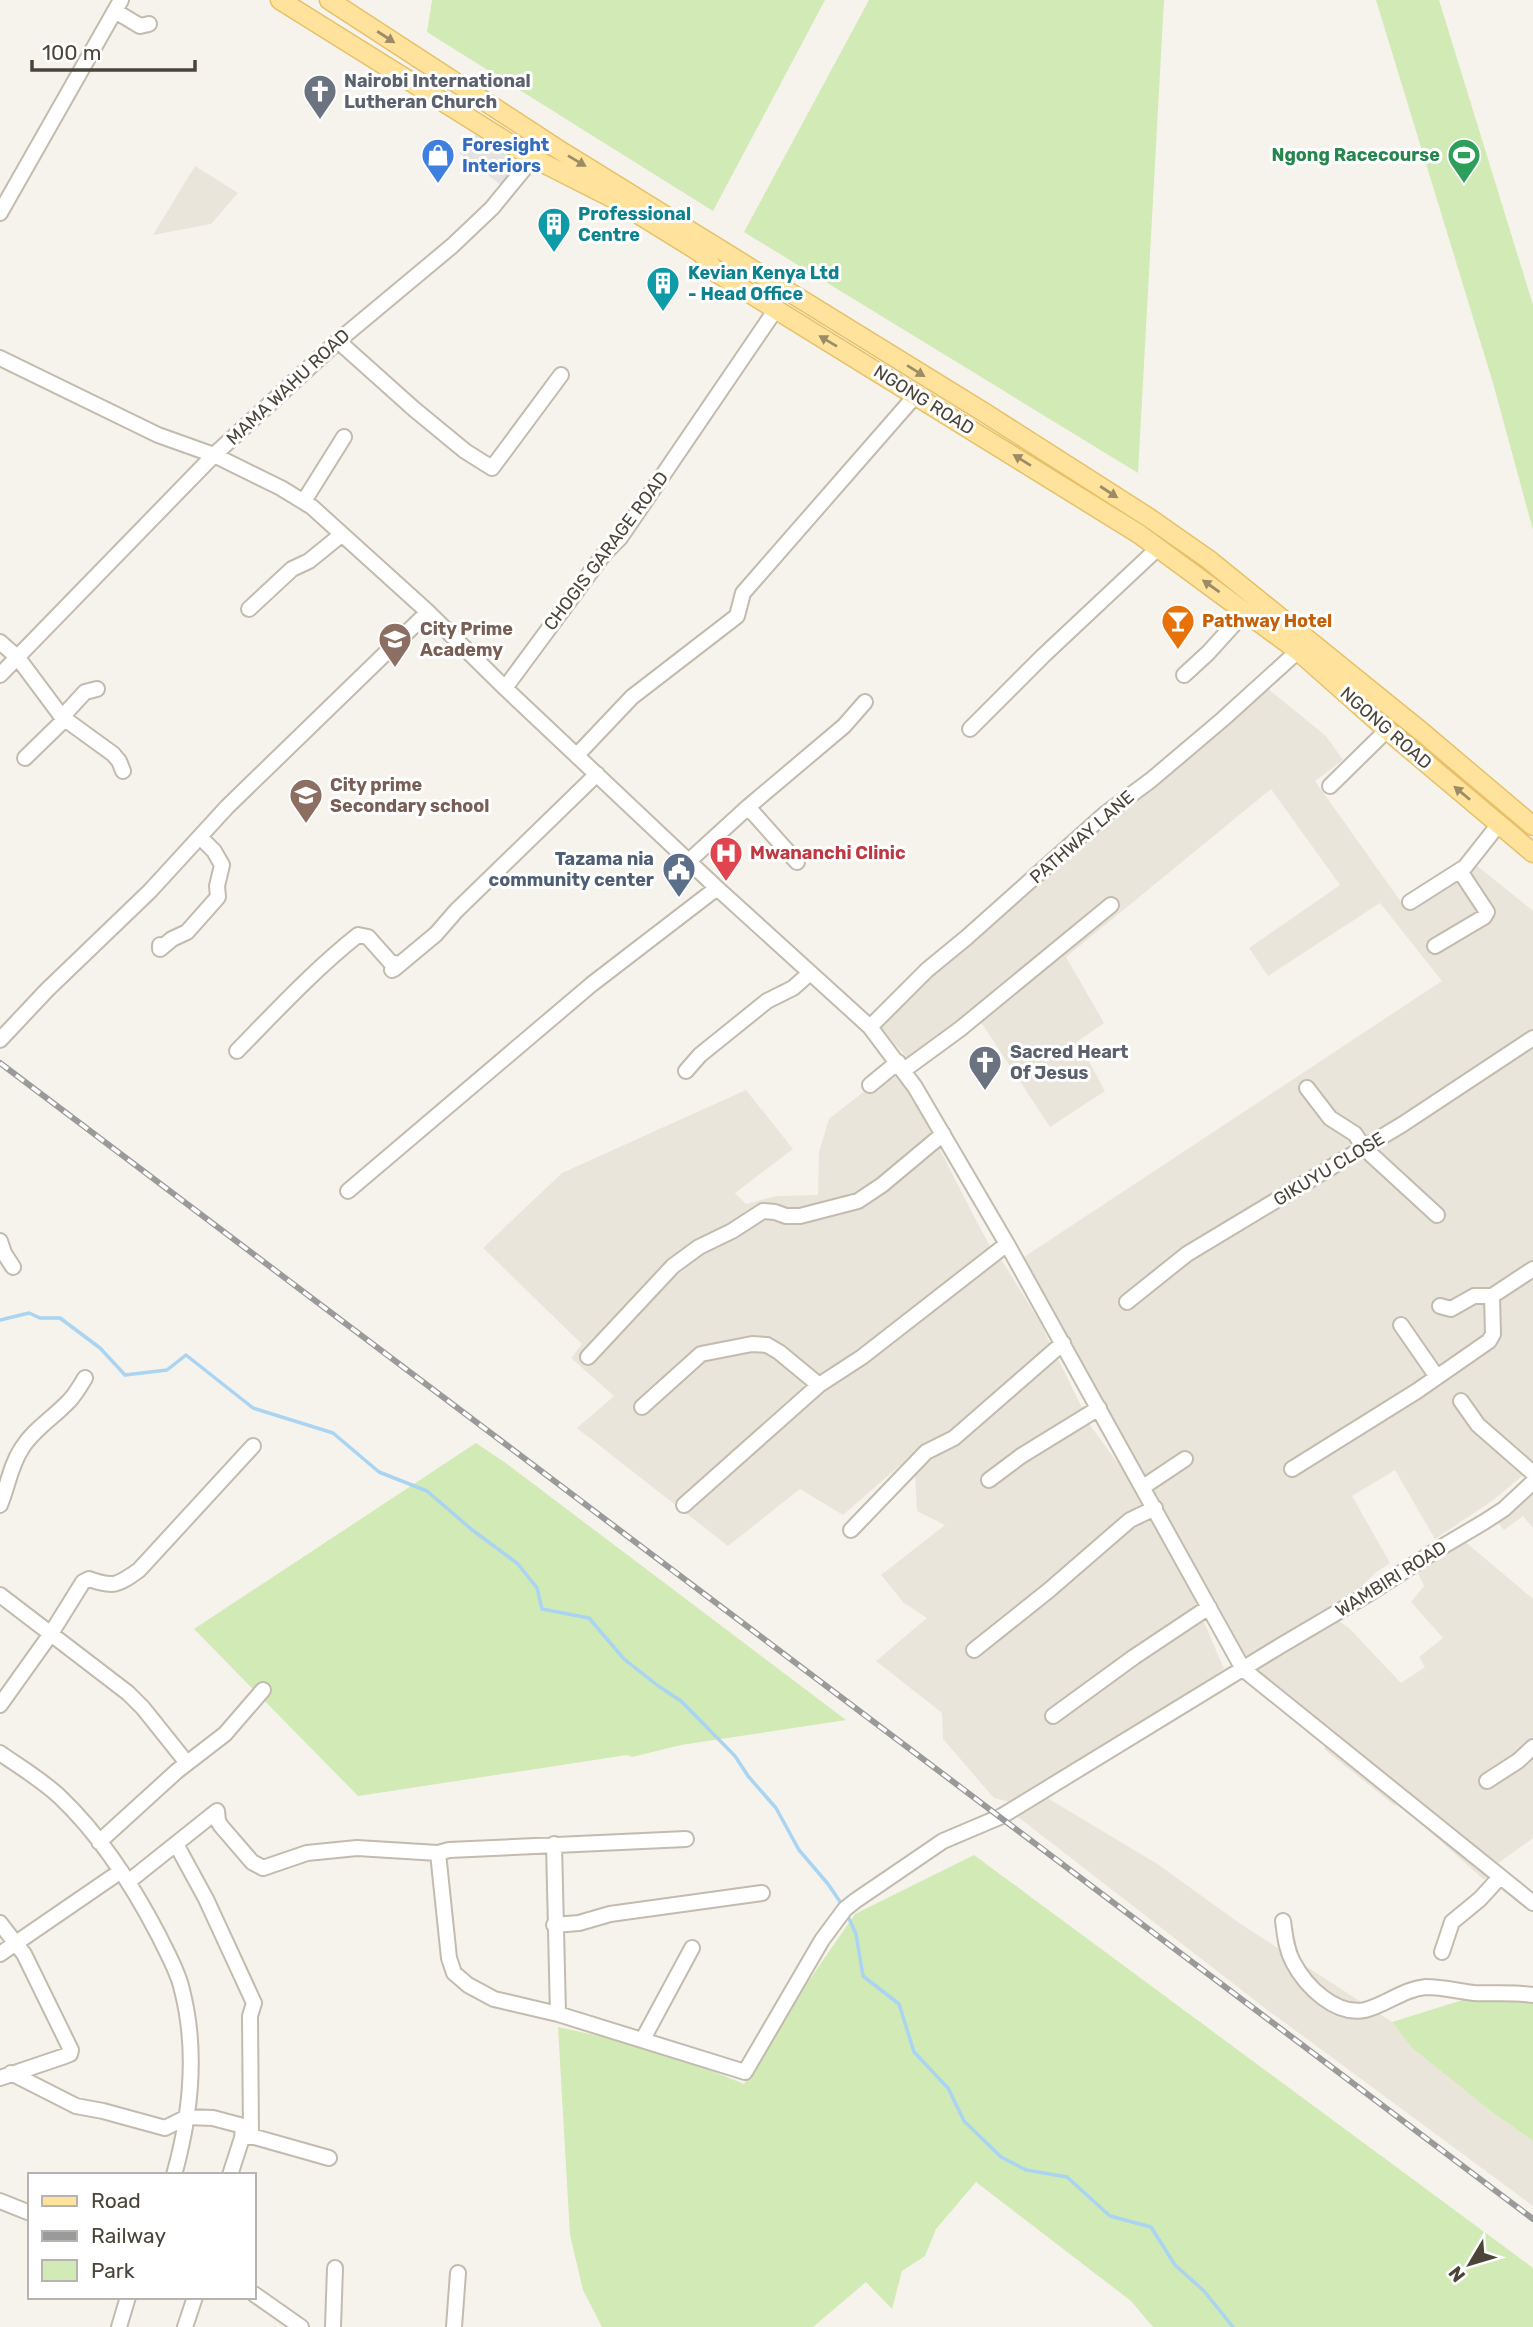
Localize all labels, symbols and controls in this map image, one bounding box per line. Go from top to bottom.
scale bar [32,28,194,72]
one-way arrow [377,30,396,43]
text: 100 m [42,40,101,65]
place label: Nairobi International Lutheran Church [344,70,531,113]
church icon: Nairobi International Lutheran Church [301,72,339,121]
place label: Foresight Interiors [462,134,549,177]
shop icon: Foresight Interiors [419,136,457,185]
sports icon: Ngong Racecourse [1445,136,1483,185]
place label: Ngong Racecourse [1271,144,1440,166]
one-way arrow [567,155,586,167]
place label: Professional Centre [578,203,691,246]
building icon: Professional Centre [535,205,573,254]
place label: Kevian Kenya Ltd - Head Office [688,262,839,305]
building icon: Kevian Kenya Ltd - Head Office [644,264,682,313]
street label: MAMA WAHU ROAD [222,324,354,450]
one-way arrow [818,335,838,348]
street label: NGONG ROAD [870,360,978,440]
one-way arrow [907,364,926,377]
one-way arrow [1012,454,1031,467]
street label: CHOGIS GARAGE ROAD [539,467,673,635]
one-way arrow [1099,485,1118,498]
one-way arrow [1202,579,1220,593]
bar icon: Pathway Hotel [1159,602,1197,651]
place label: Pathway Hotel [1202,610,1332,632]
place label: City Prime Academy [420,618,513,661]
school or university icon: City Prime Academy [376,620,414,669]
street label: NGONG ROAD [1336,682,1436,774]
place label: City prime Secondary school [330,774,490,817]
school or university icon: City prime Secondary school [287,776,325,825]
street label: PATHWAY LANE [1025,786,1139,888]
one-way arrow [1454,786,1471,801]
hospital icon: Mwananchi Clinic [707,834,745,883]
place label: Mwananchi Clinic [750,842,906,864]
place label: Tazama nia community center [489,848,654,891]
public building icon: Tazama nia community center [660,850,698,899]
place label: Sacred Heart Of Jesus [1010,1041,1128,1084]
church icon: Sacred Heart Of Jesus [966,1043,1004,1092]
street label: GIKUYU CLOSE [1270,1127,1388,1211]
street label: WAMBIRI ROAD [1332,1536,1450,1622]
legend [28,2173,256,2299]
text: Road [91,2188,141,2213]
text: Railway [91,2223,166,2248]
north arrow [1435,2229,1505,2299]
text: Park [91,2258,135,2283]
text: N [1444,2262,1470,2287]

